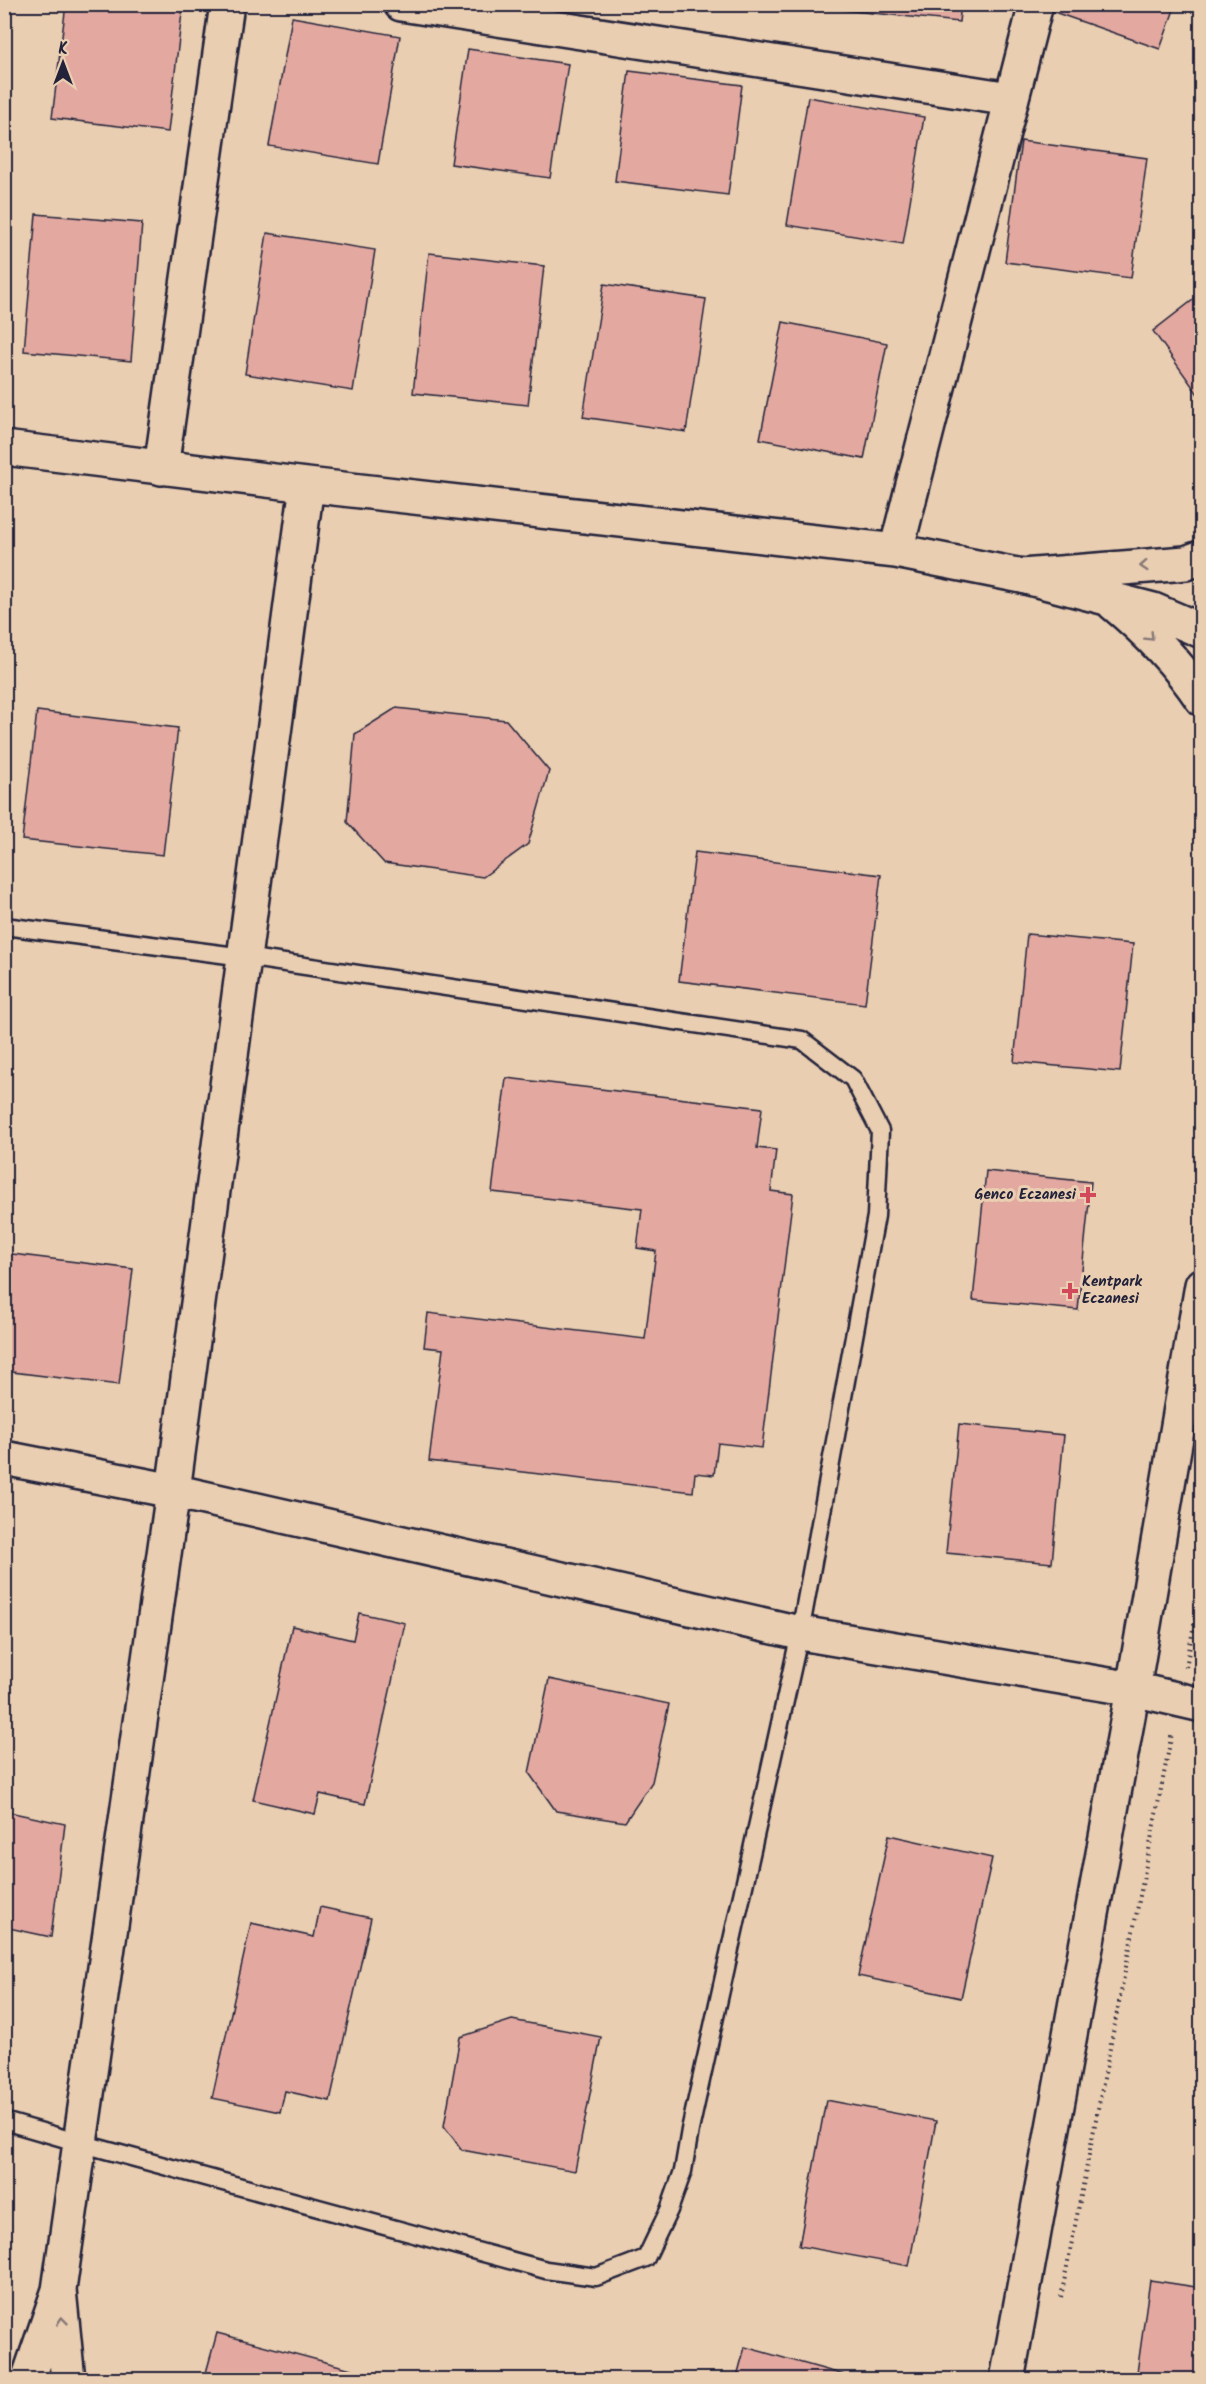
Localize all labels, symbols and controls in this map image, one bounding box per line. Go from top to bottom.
north arrow [33,33,93,93]
text: K [58,37,68,62]
one-way arrow [1140,560,1149,573]
one-way arrow [1143,629,1154,640]
place label: Genco Eczanesi [974,1183,1077,1207]
marker: Genco Eczanesi [1081,1188,1095,1202]
place label: Kentpark Eczanesi [1082,1270,1143,1311]
marker: Kentpark Eczanesi [1063,1284,1077,1298]
one-way arrow [56,2317,69,2326]

